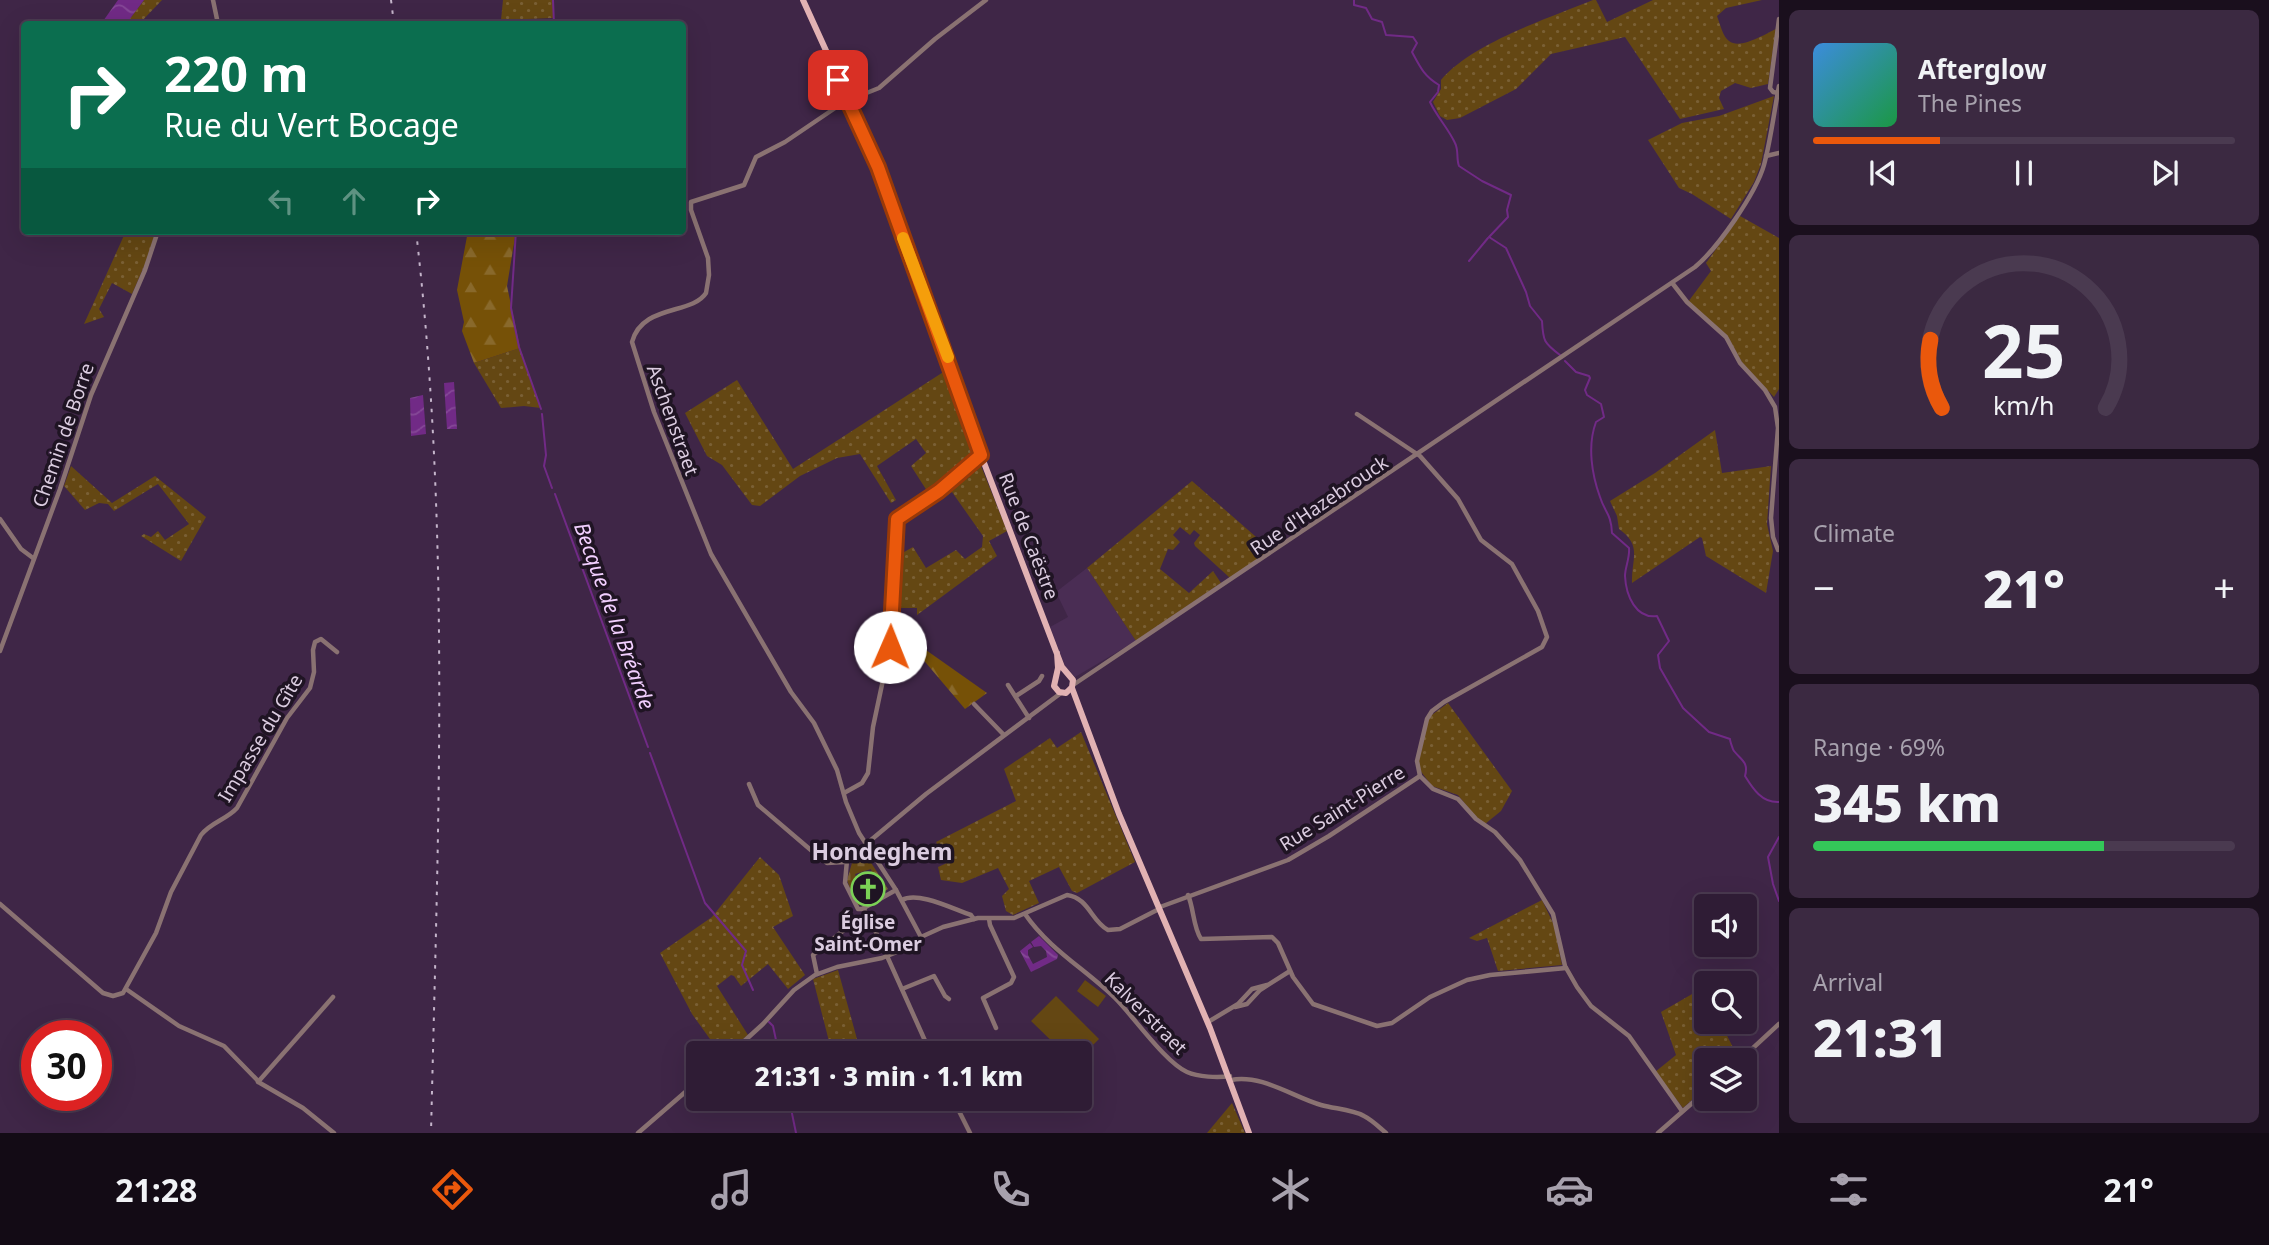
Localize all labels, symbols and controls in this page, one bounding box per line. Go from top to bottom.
text: 220 m [164,40,309,106]
icon: right [49,49,140,140]
pin [808,50,868,110]
text: Afterglow [1918,51,2046,87]
icon: arrive [819,61,857,99]
text: The Pines [1918,87,2022,119]
text: Rue du Vert Bocage [164,103,459,146]
icon: previous [1864,154,1902,192]
icon: pause [2005,154,2043,192]
icon: next [2146,154,2184,192]
icon: left [262,182,300,220]
icon: ahead [335,182,373,220]
icon: right [408,182,446,220]
text: 25 [1982,300,2066,399]
street label: Chemin de Borre [26,359,100,511]
street label: Aschenstraet [641,361,705,479]
text: km/h [1993,388,2055,422]
street label: Rue d'Hazebrouck [1245,449,1393,561]
street label: Rue de Caëstre [993,469,1065,603]
text: Climate [1813,517,1895,549]
water label: Becque de la Bréarde [568,518,662,713]
text: 21° [1983,552,2065,623]
text: − [1813,561,1835,613]
text: + [2213,561,2235,613]
position arrow [853,610,927,684]
street label: Impasse du Gîte [211,669,309,807]
text: Range · 69% [1813,731,1945,763]
street label: Rue Saint-Pierre [1274,759,1410,857]
text: 345 km [1813,766,2001,837]
district label: Hondeghem [812,835,952,867]
church icon: Église Saint-Omer [849,870,887,908]
map controls [1694,894,1757,1111]
button: sound [1694,894,1757,957]
place label: Église Saint-Omer [814,909,922,957]
street label: Kalverstraet [1099,966,1193,1060]
text: Arrival [1813,966,1883,998]
button: search [1694,971,1757,1034]
text: 21:31 [1813,1001,1948,1072]
speed limit sign: 30 [21,1020,112,1111]
button: layers [1694,1048,1757,1111]
text: 21:31 · 3 min · 1.1 km [755,1058,1023,1094]
icon: directions [428,1165,477,1214]
icon: music [707,1165,756,1214]
icon: phone [986,1165,1035,1214]
icon: climate [1266,1165,1315,1214]
icon: car [1545,1165,1594,1214]
icon: filters [1824,1165,1873,1214]
text: 21:28 [115,1168,197,1211]
text: 21° [2104,1168,2154,1211]

